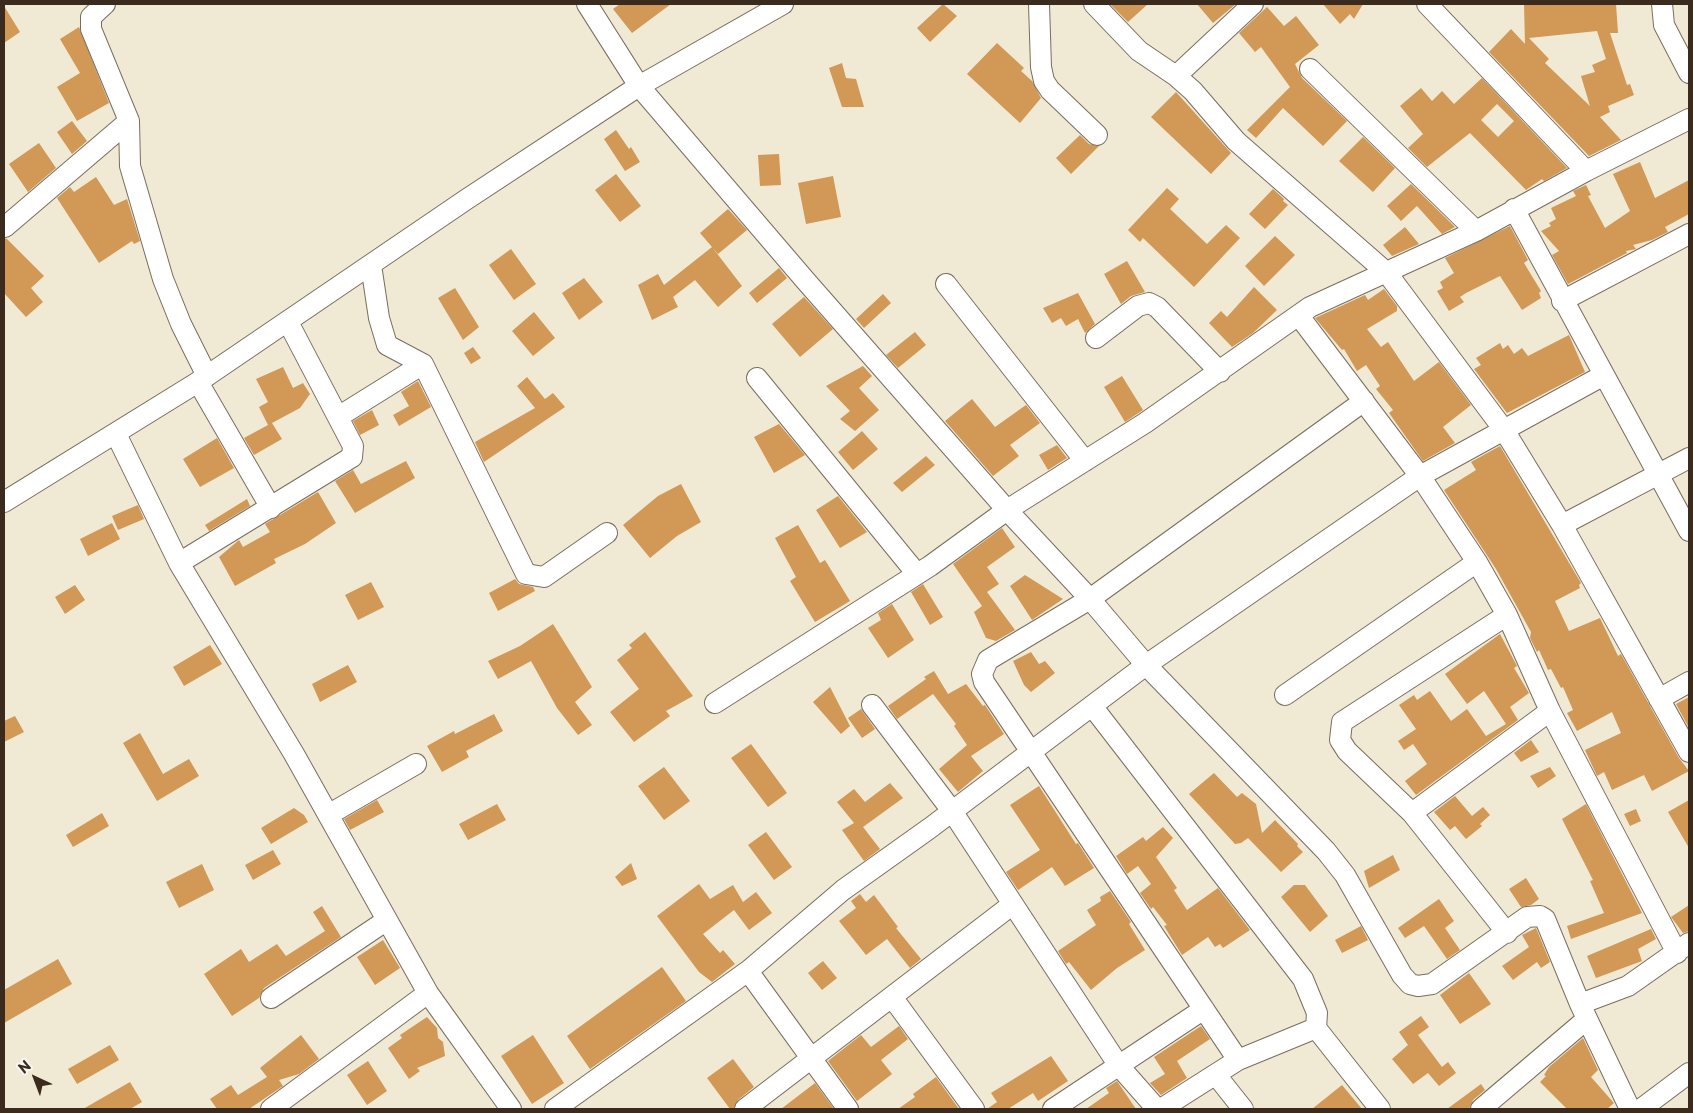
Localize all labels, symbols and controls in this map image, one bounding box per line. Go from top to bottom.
north arrow [10,1053,60,1103]
text: N [13,1055,36,1078]

